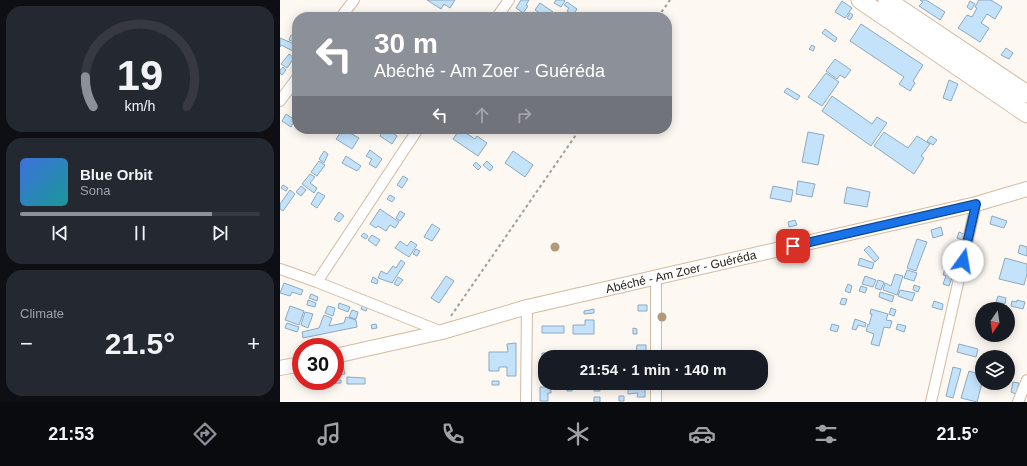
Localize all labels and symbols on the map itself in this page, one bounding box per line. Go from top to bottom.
pin [776,229,810,263]
position arrow [942,240,984,282]
street label: Abéché - Am Zoer - Guéréda [604,248,758,296]
north arrow [975,302,1015,342]
speed limit sign: 30 [292,338,344,390]

